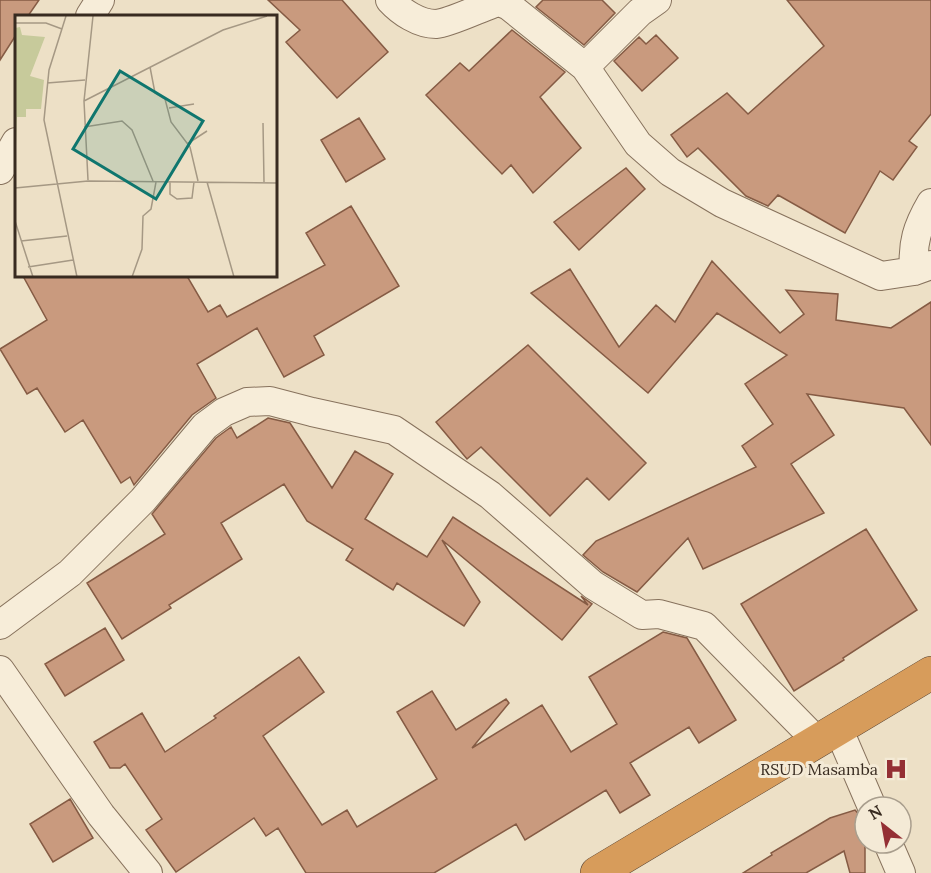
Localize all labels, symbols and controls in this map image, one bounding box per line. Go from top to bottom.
inset map [15,15,278,278]
hospital icon: RSUD Masamba [883,756,909,782]
place label: RSUD Masamba [760,759,878,779]
north arrow [853,795,913,855]
text: N [865,800,886,824]

